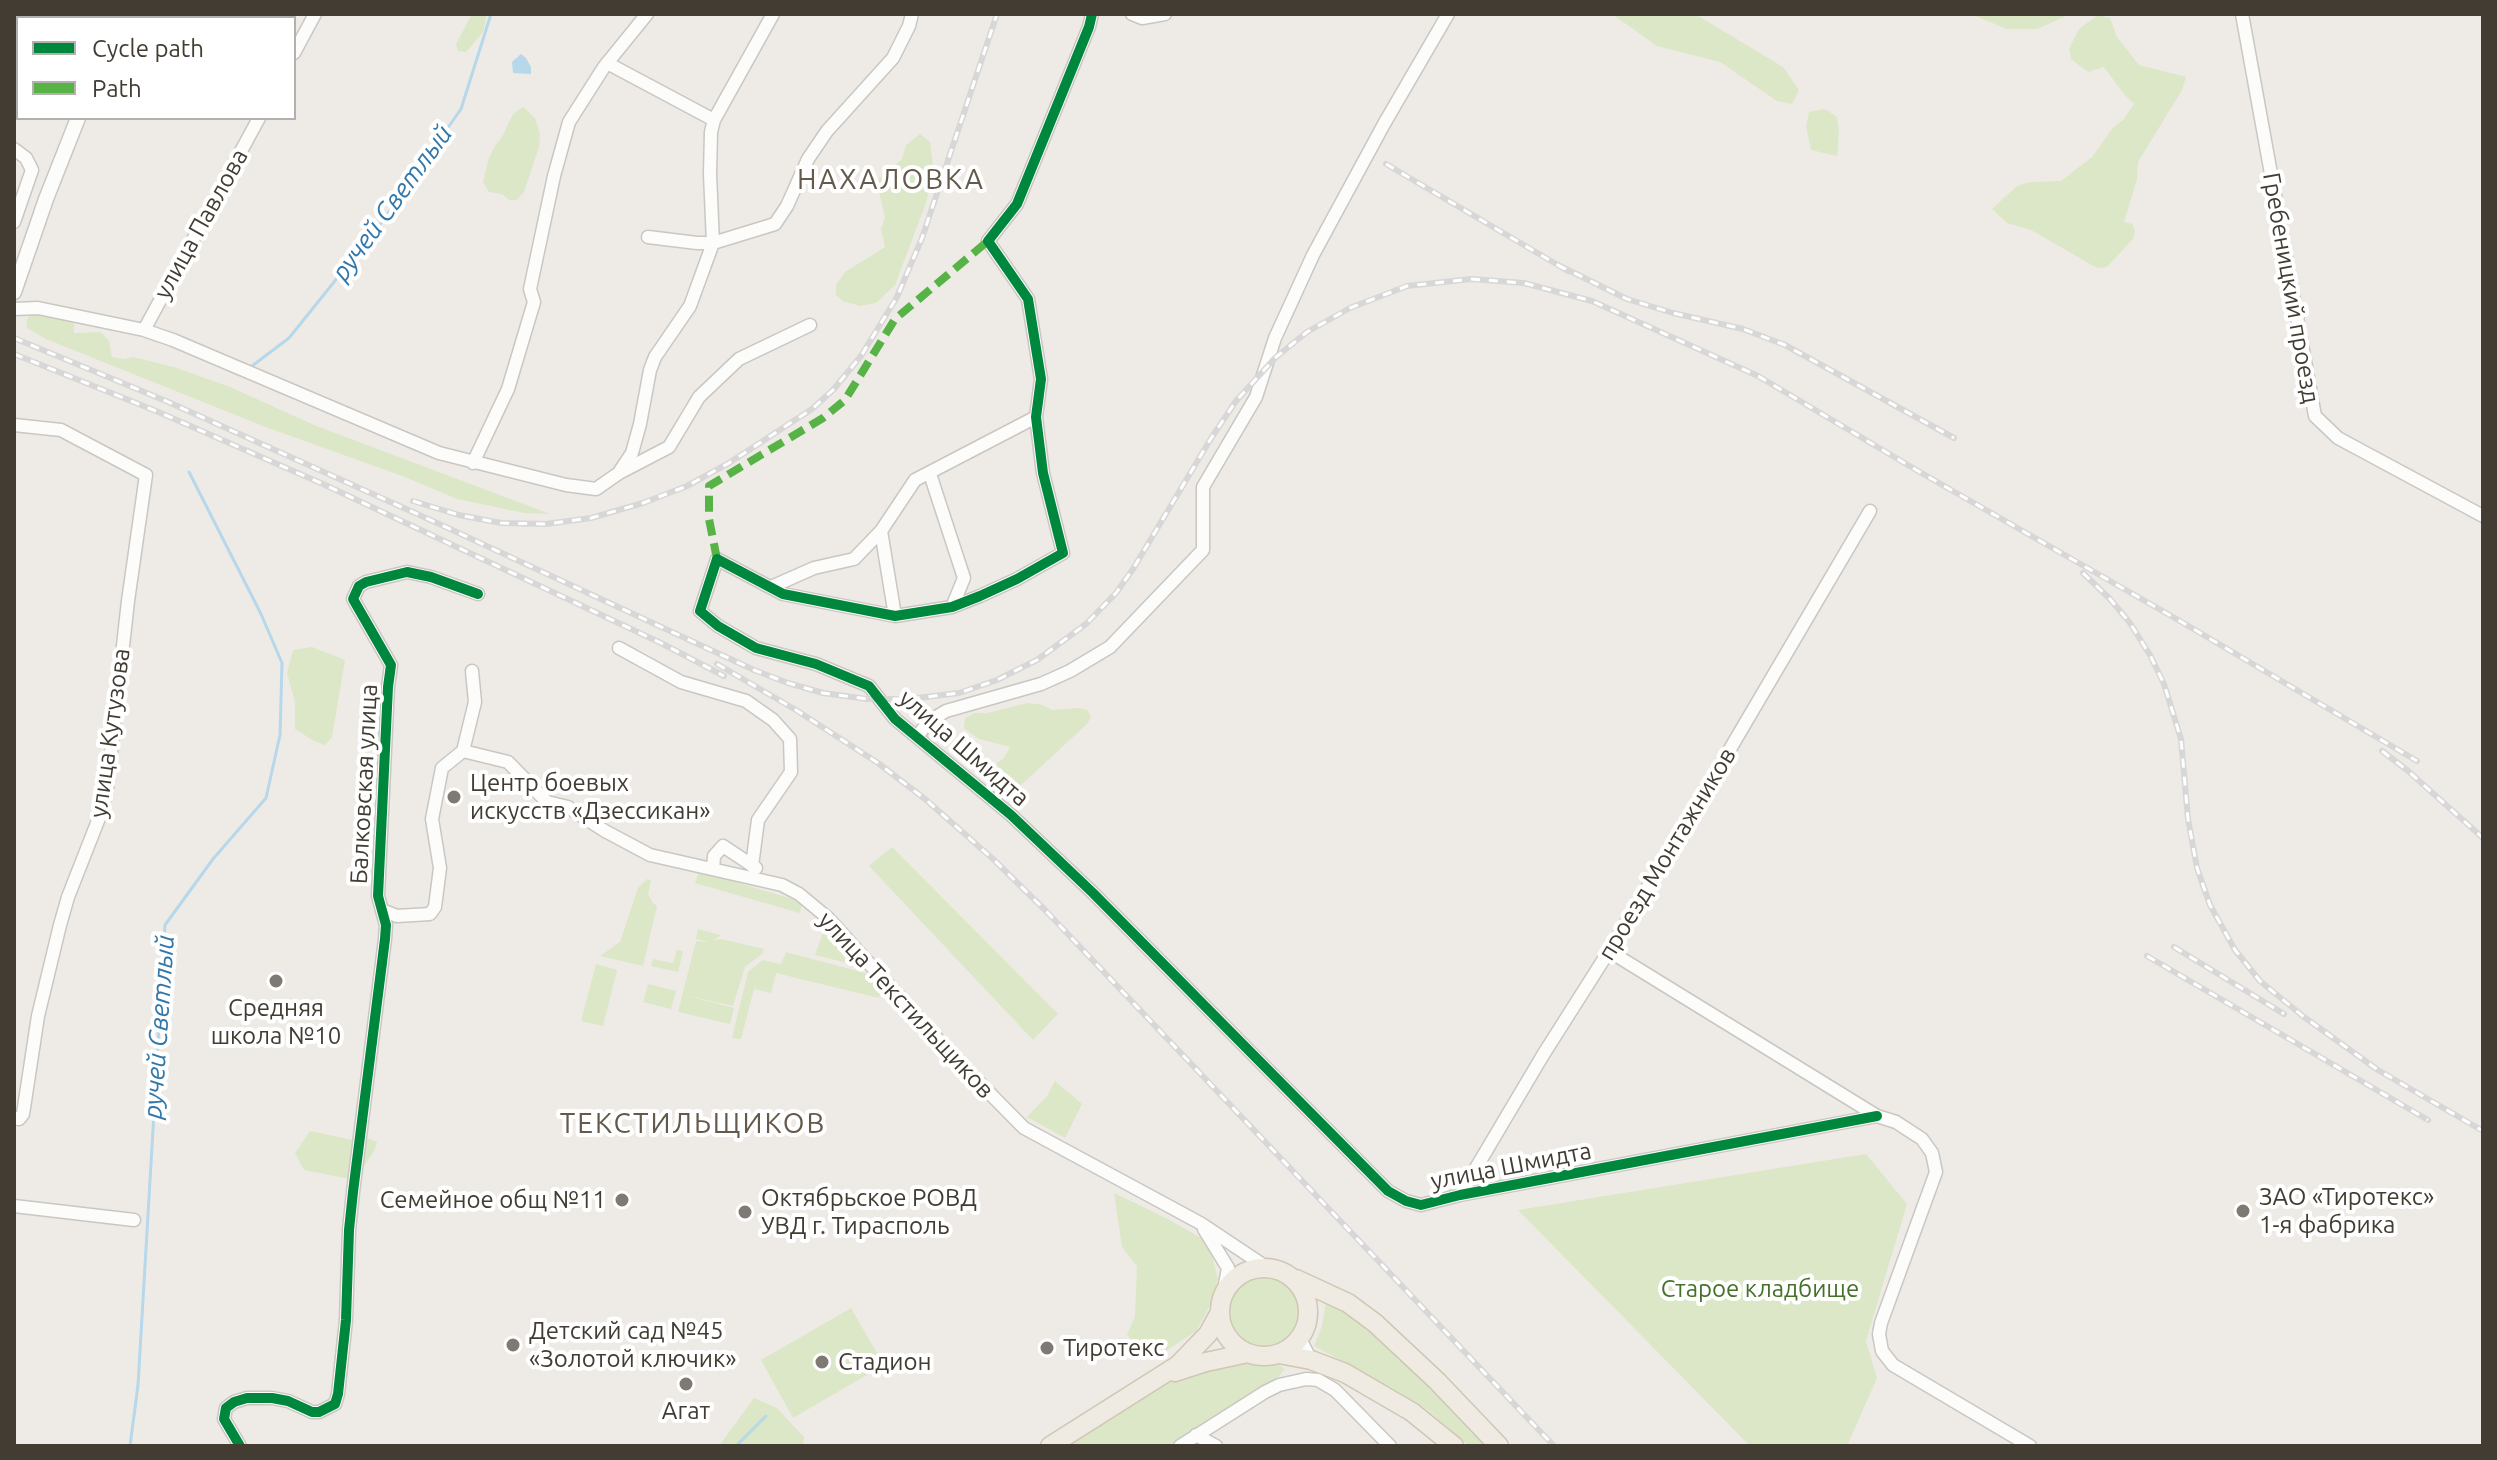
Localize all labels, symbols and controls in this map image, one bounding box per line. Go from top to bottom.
legend [16,16,296,120]
text: Cycle path [92,35,204,62]
text: Path [92,75,142,102]
water label: ручей Светлый [325,119,459,287]
street label: улица Павлова [148,144,254,304]
district label: НАХАЛОВКА [797,163,985,197]
street label: Гребеницкий проезд [2257,170,2325,406]
street label: улица Кутузова [84,646,136,820]
street label: Балковская улица [344,683,384,885]
street label: улица Шмидта [893,684,1035,812]
street label: проезд Монтажников [1592,742,1742,966]
place label: Центр боевых искусств «Дзессикан» [470,769,711,825]
marker: Центр боевых искусств «Дзессикан» [445,788,463,806]
street label: улица Текстильщиков [812,906,1000,1104]
water label: ручей Светлый [137,934,181,1120]
marker: Средняя школа №10 [267,972,285,990]
place label: Средняя школа №10 [211,994,341,1050]
district label: ТЕКСТИЛЬЩИКОВ [560,1107,826,1141]
street label: улица Шмидта [1428,1136,1594,1196]
place label: ЗАО «Тиротекс» 1-я фабрика [2259,1183,2434,1239]
place label: Октябрьское РОВД УВД г. Тирасполь [761,1184,977,1240]
place label: Семейное общ №11 [380,1186,606,1214]
marker: Семейное общ №11 [613,1191,631,1209]
marker: ЗАО «Тиротекс» 1-я фабрика [2234,1202,2252,1220]
marker: Октябрьское РОВД УВД г. Тирасполь [736,1203,754,1221]
park label: Старое кладбище [1661,1275,1859,1303]
place label: Детский сад №45 «Золотой ключик» [529,1317,737,1373]
place label: Тиротекс [1063,1334,1164,1362]
marker: Детский сад №45 «Золотой ключик» [504,1336,522,1354]
marker: Тиротекс [1038,1339,1056,1357]
place label: Стадион [838,1348,932,1376]
marker: Стадион [813,1353,831,1371]
marker: Агат [677,1375,695,1393]
place label: Агат [662,1397,710,1425]

